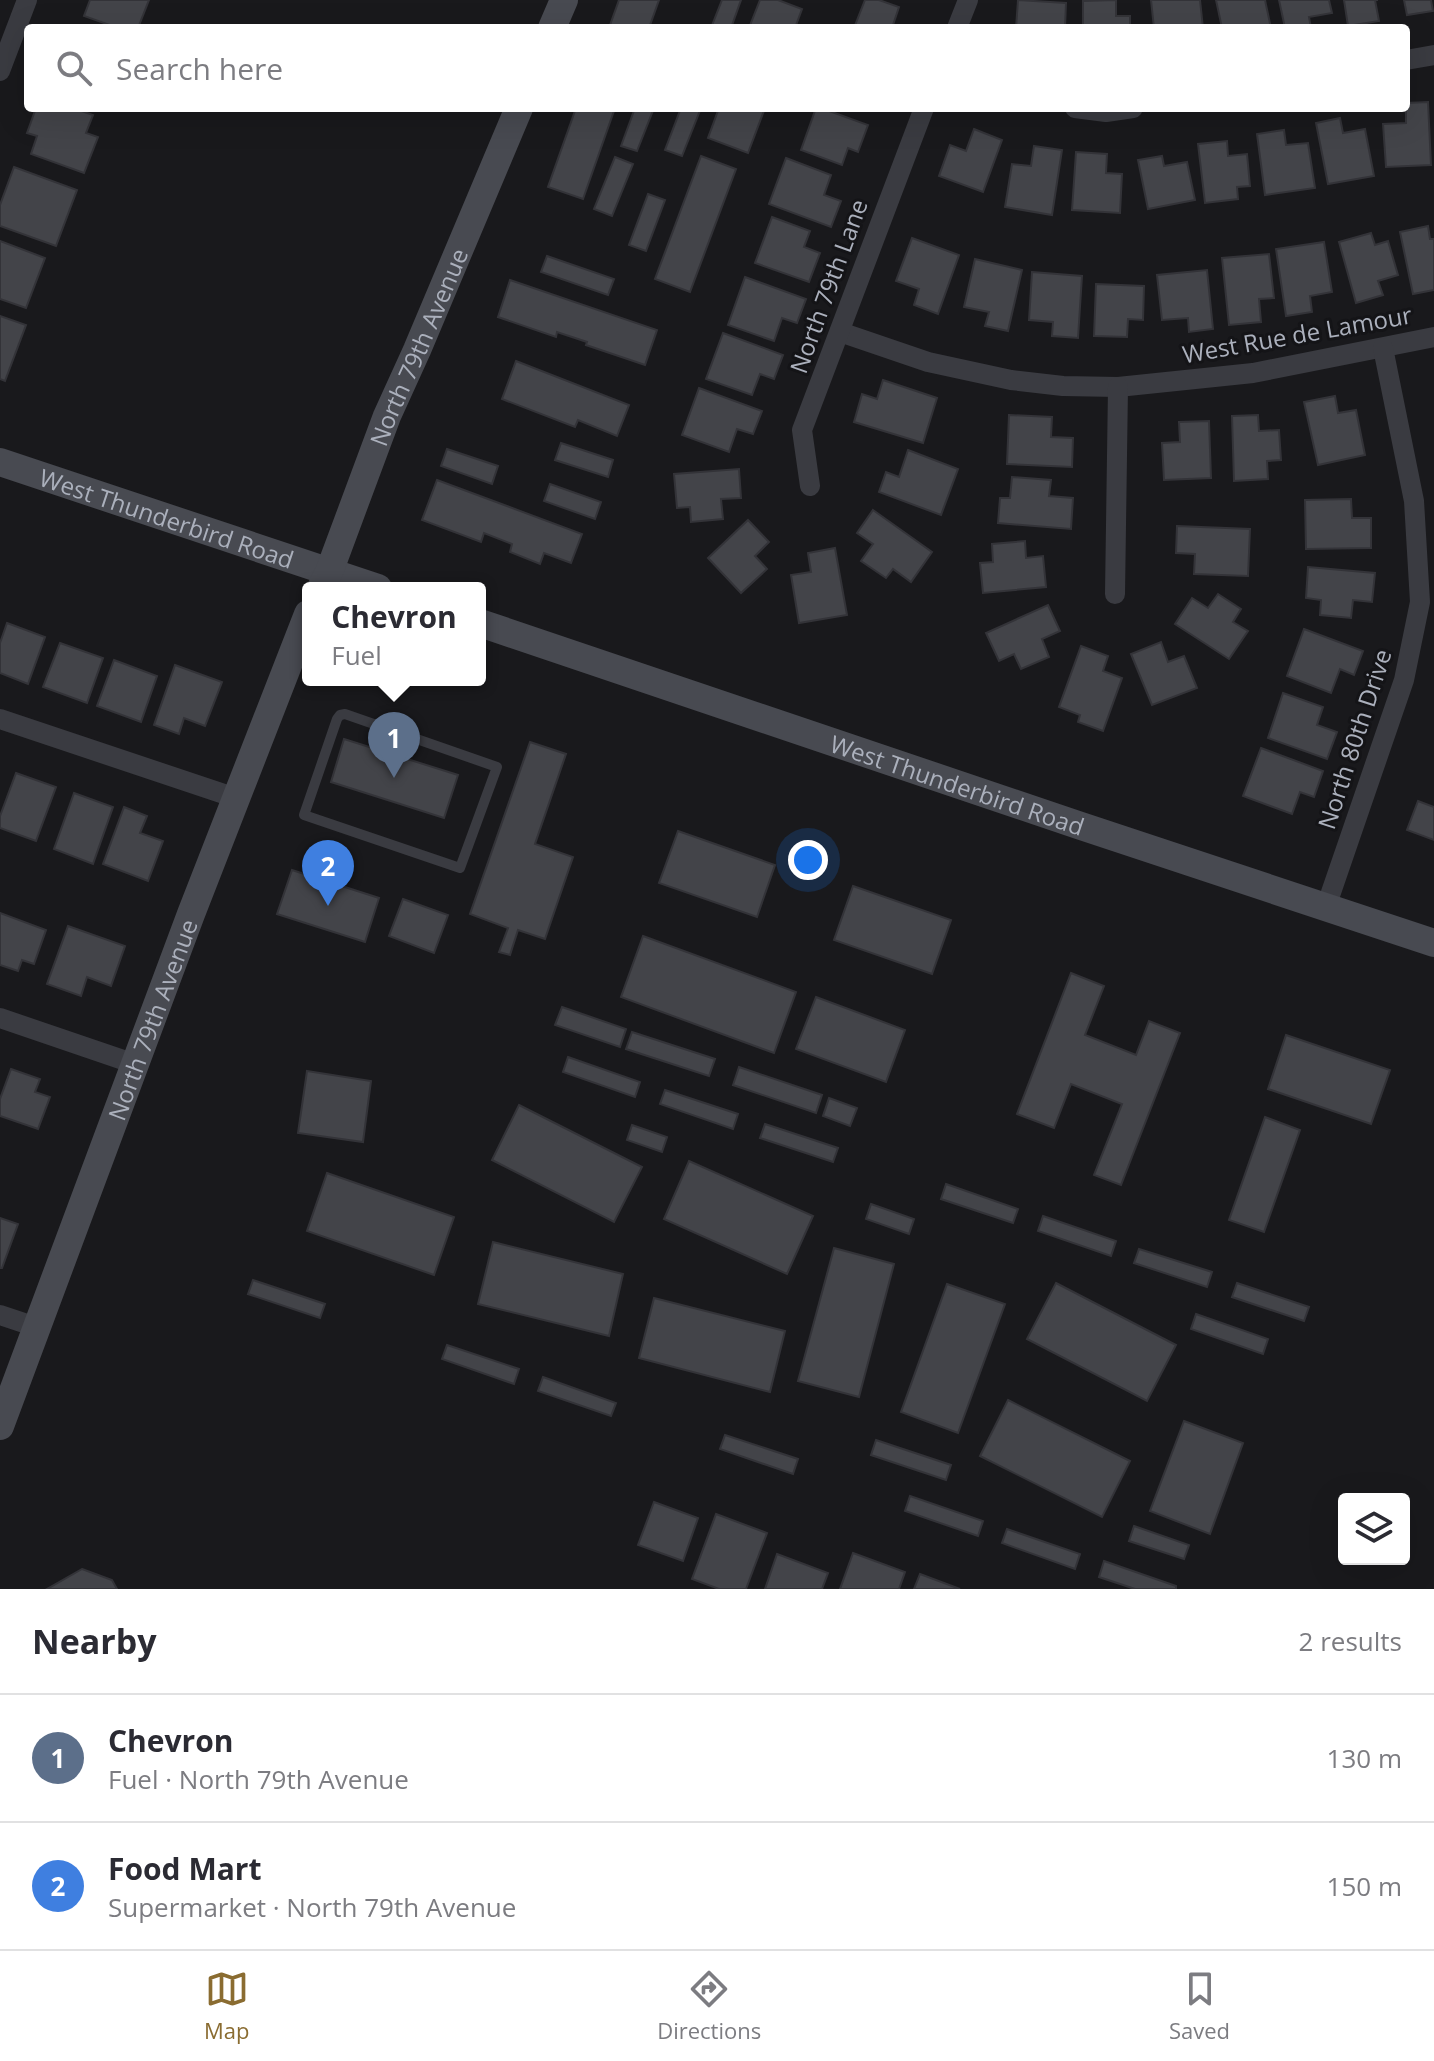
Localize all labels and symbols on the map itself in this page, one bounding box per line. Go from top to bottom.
street label: North 79th Lane [781,194,875,378]
street label: North 79th Avenue [361,243,475,450]
street label: West Rue de Lamour [1180,298,1415,370]
street label: West Thunderbird Road [36,460,298,575]
street label: North 80th Drive [1309,645,1399,833]
pin: 1 [368,712,420,778]
street label: West Thunderbird Road [826,726,1089,842]
pin: 2 [302,840,354,906]
your location [788,840,828,880]
street label: North 79th Avenue [99,914,204,1125]

